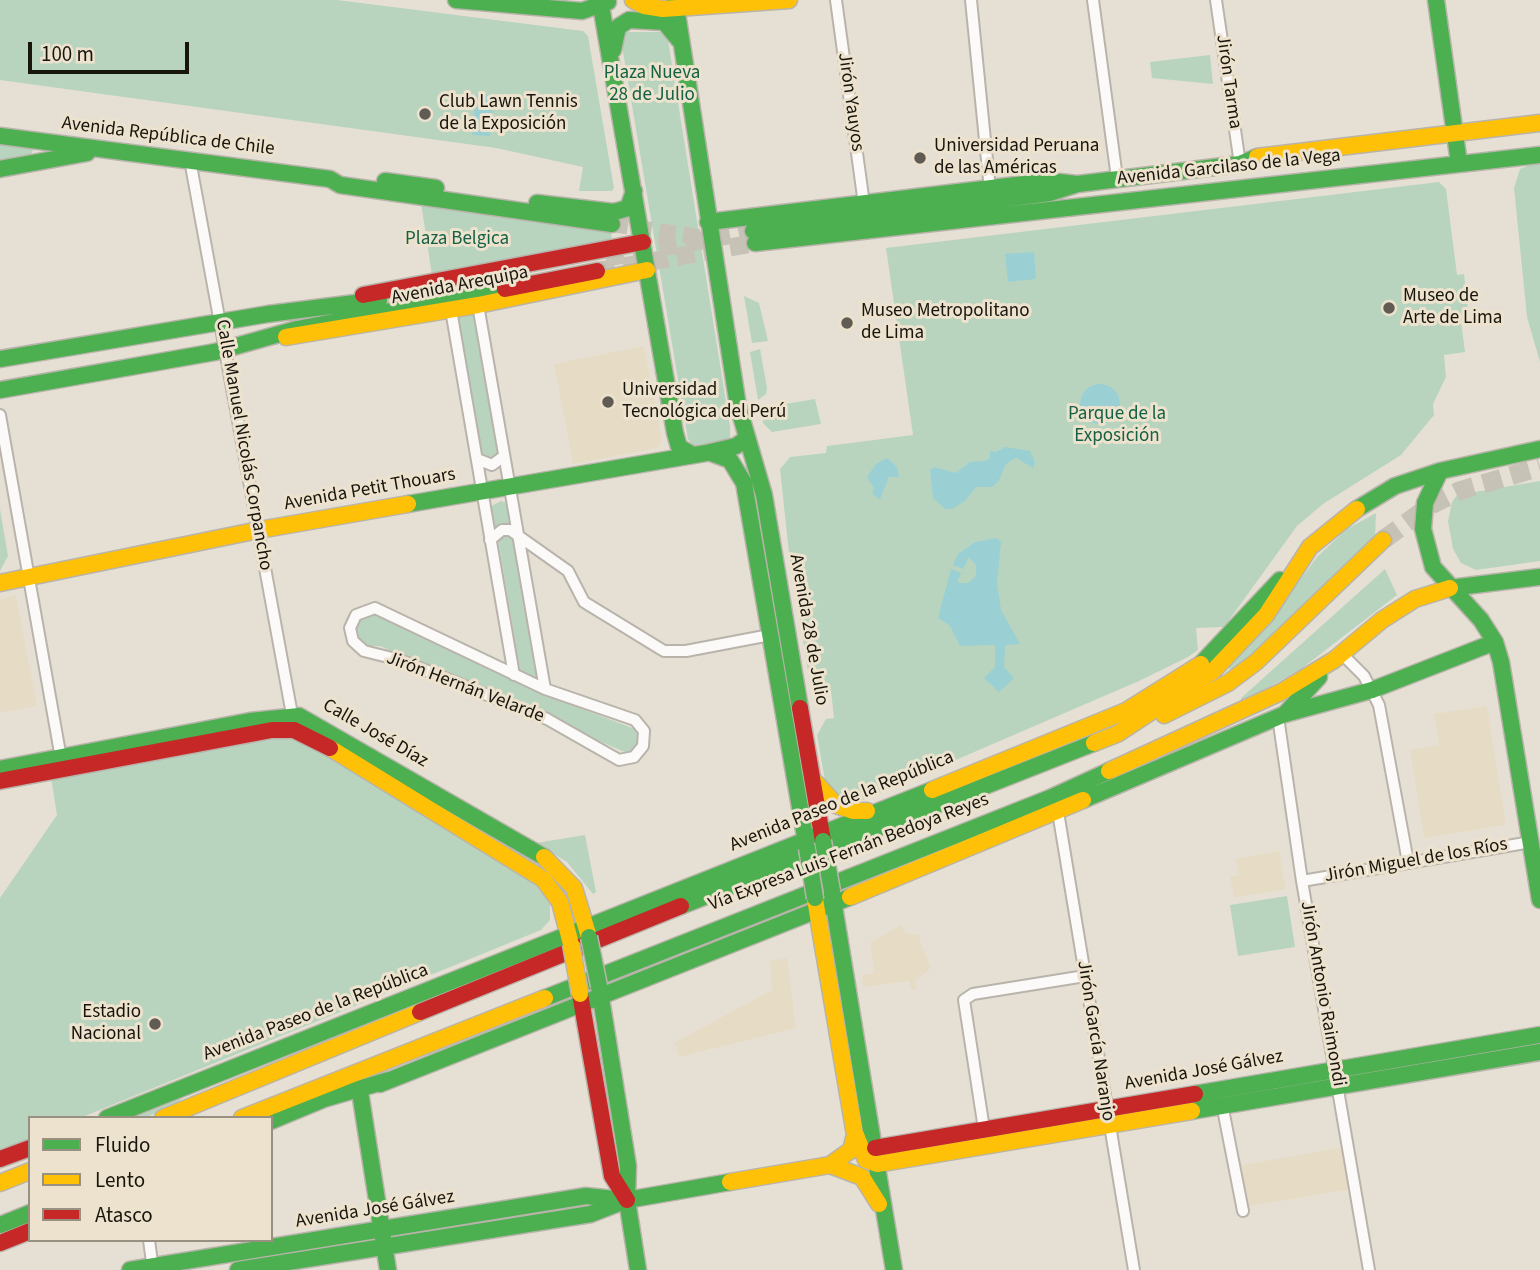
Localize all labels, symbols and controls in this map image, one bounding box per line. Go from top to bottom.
scale bar [32,28,192,72]
street label: Jirón Tarma [1210,33,1246,131]
text: 100 m [41,39,94,69]
street label: Jirón Yauyos [832,51,868,153]
park label: Plaza Nueva 28 de Julio [604,63,700,107]
place label: Club Lawn Tennis de la Exposición [439,92,578,136]
marker: Club Lawn Tennis de la Exposición [417,106,433,122]
street label: Avenida República de Chile [60,113,276,161]
place label: Universidad Peruana de las Américas [934,136,1099,180]
street label: Avenida Garcilaso de la Vega [1116,145,1342,191]
marker: Universidad Peruana de las Américas [912,150,928,166]
park label: Plaza Belgica [405,229,509,251]
street label: Avenida Arequipa [390,262,530,310]
place label: Museo de Arte de Lima [1403,286,1502,330]
marker: Museo de Arte de Lima [1381,300,1397,316]
place label: Museo Metropolitano de Lima [861,301,1029,345]
marker: Museo Metropolitano de Lima [839,315,855,331]
street label: Calle Manuel Nicolás Corpancho [210,318,276,572]
place label: Universidad Tecnológica del Perú [622,380,786,424]
marker: Universidad Tecnológica del Perú [600,394,616,410]
park label: Parque de la Exposición [1068,404,1166,448]
street label: Avenida Petit Thouars [283,464,457,516]
street label: Avenida 28 de Julio [783,553,833,707]
street label: Jirón Hernán Velarde [383,647,547,729]
street label: Calle José Díaz [318,695,432,773]
street label: Avenida Paseo de la República [727,747,957,857]
street label: Vía Expresa Luis Fernán Bedoya Reyes [706,789,992,917]
street label: Jirón Miguel de los Ríos [1323,834,1509,888]
street label: Jirón Antonio Raimondi [1294,900,1350,1088]
street label: Avenida Paseo de la República [200,959,432,1067]
street label: Jirón García Naranjo [1071,959,1119,1123]
place label: Estadio Nacional [71,1002,141,1046]
marker: Estadio Nacional [147,1016,163,1032]
street label: Avenida José Gálvez [1123,1046,1285,1096]
legend [28,1116,273,1242]
text: Fluido [95,1130,150,1160]
text: Lento [95,1165,145,1195]
street label: Avenida José Gálvez [294,1186,456,1234]
text: Atasco [95,1200,153,1230]

